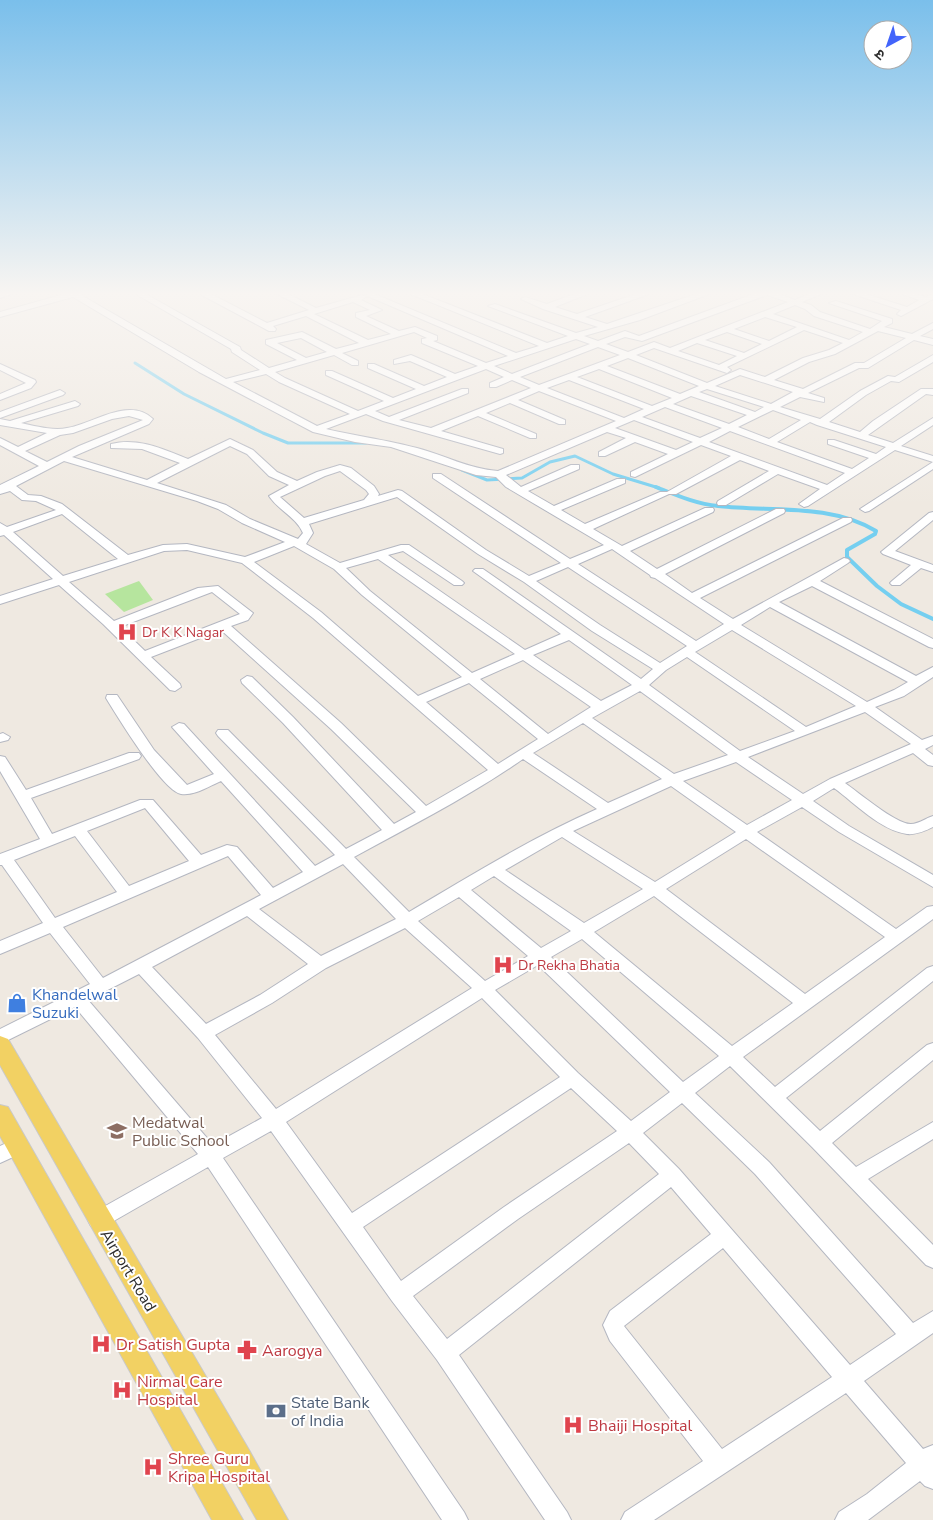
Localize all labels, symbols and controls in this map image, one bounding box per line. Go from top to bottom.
north arrow [863,20,913,70]
text: उ [870,44,889,64]
hospital icon: Dr K K Nagar [116,621,138,643]
place label: Dr K K Nagar [142,623,224,642]
hospital icon: Dr Rekha Bhatia [492,954,514,976]
place label: Dr Rekha Bhatia [518,956,620,975]
place label: Khandelwal Suzuki [32,984,118,1024]
shop icon: Khandelwal Suzuki [6,992,28,1014]
place label: Medatwal Public School [132,1112,229,1152]
school or university icon: Medatwal Public School [106,1120,128,1142]
street label: Airport Road [95,1225,161,1316]
hospital icon: Dr Satish Gupta [90,1333,112,1355]
place label: Dr Satish Gupta [116,1334,230,1356]
pharmacy icon: Aarogya [236,1339,258,1361]
place label: Aarogya [262,1340,323,1362]
place label: Nirmal Care Hospital [137,1371,222,1411]
hospital icon: Nirmal Care Hospital [111,1379,133,1401]
place label: State Bank of India [291,1392,370,1432]
bank icon: State Bank of India [265,1400,287,1422]
hospital icon: Bhaiji Hospital [562,1414,584,1436]
place label: Bhaiji Hospital [588,1415,693,1437]
place label: Shree Guru Kripa Hospital [168,1448,270,1488]
hospital icon: Shree Guru Kripa Hospital [142,1456,164,1478]

